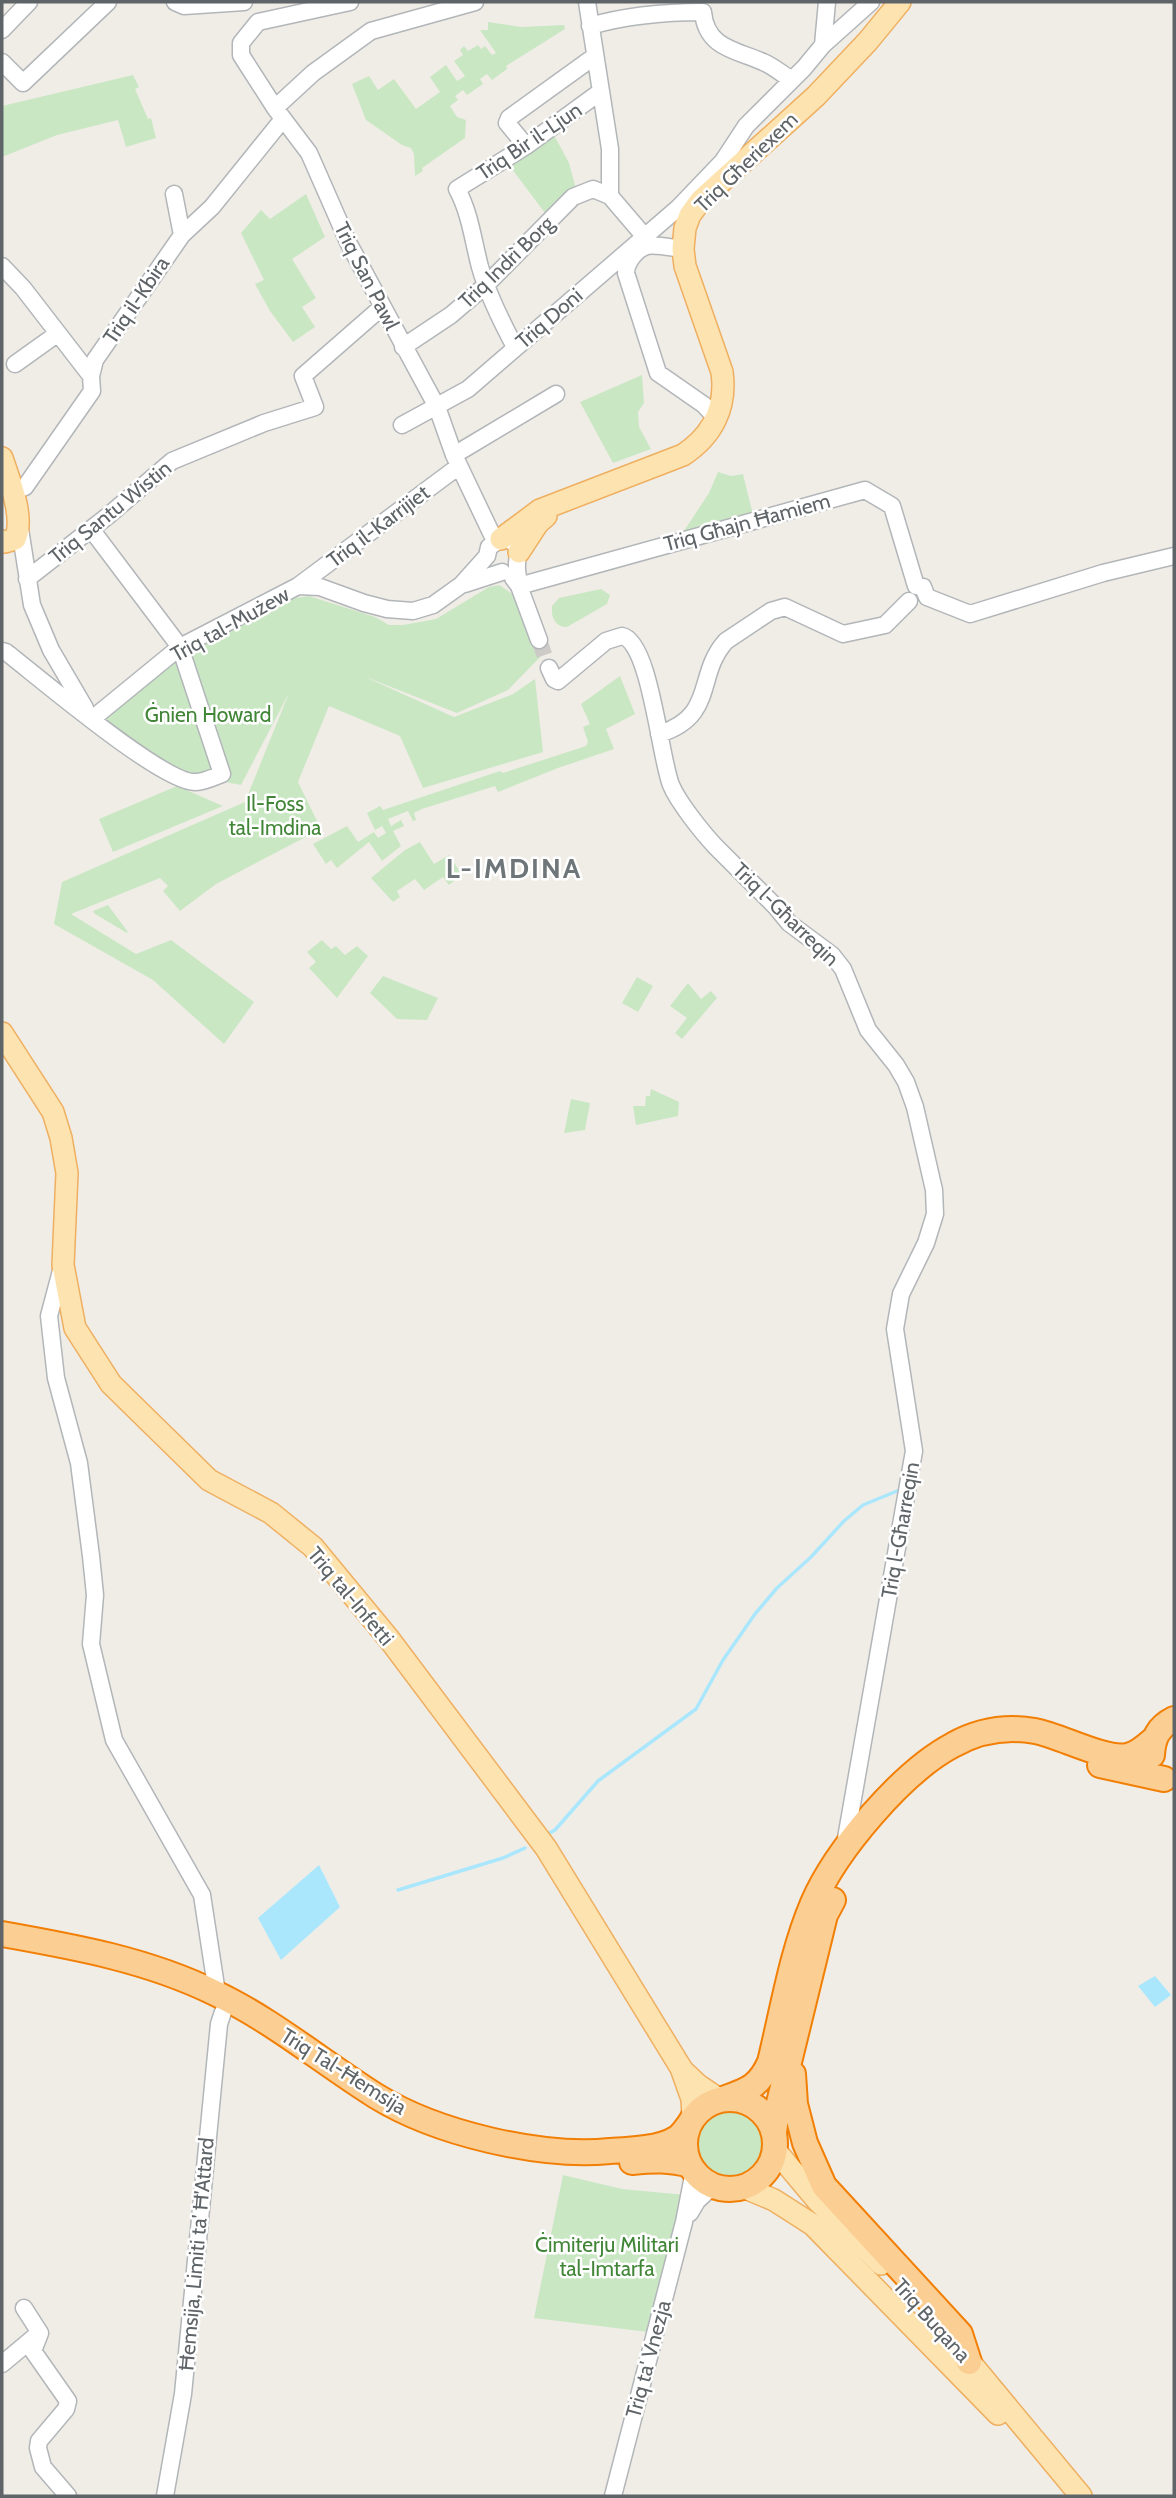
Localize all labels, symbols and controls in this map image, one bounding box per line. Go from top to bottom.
street label: Triq Bir il-Ljun [472,97,587,186]
street label: Triq Għeriexem [689,107,803,217]
street label: Triq Indrì Borg [453,210,559,313]
street label: Triq San Pawl [329,218,405,334]
street label: Triq il-Kbira [98,252,174,348]
street label: Triq Doni [511,282,587,354]
street label: Triq Santu Wistin [44,455,176,569]
street label: Triq il-Karrijiet [322,479,435,573]
street label: Triq Għajn Ħamiem [661,488,833,557]
street label: Triq tal-Mużew [166,581,294,667]
park label: Ġnien Howard [145,702,271,727]
park label: Il-Foss tal-Imdina [229,791,321,840]
district label: L-IMDINA [446,851,582,885]
street label: Triq l-Għarreqin [728,857,844,971]
street label: Triq l-Għarreqin [876,1460,924,1600]
street label: Triq tal-Infetti [303,1542,399,1650]
street label: Triq Tal-Ħemsija [276,2022,411,2120]
street label: Ħemsija, Limiti ta' Ħ'Attard [173,2136,220,2372]
park label: Ċimiterju Militari tal-Imtarfa [535,2232,679,2281]
street label: Triq Buqana [888,2273,976,2367]
street label: Triq ta' Vnezja [620,2297,677,2421]

